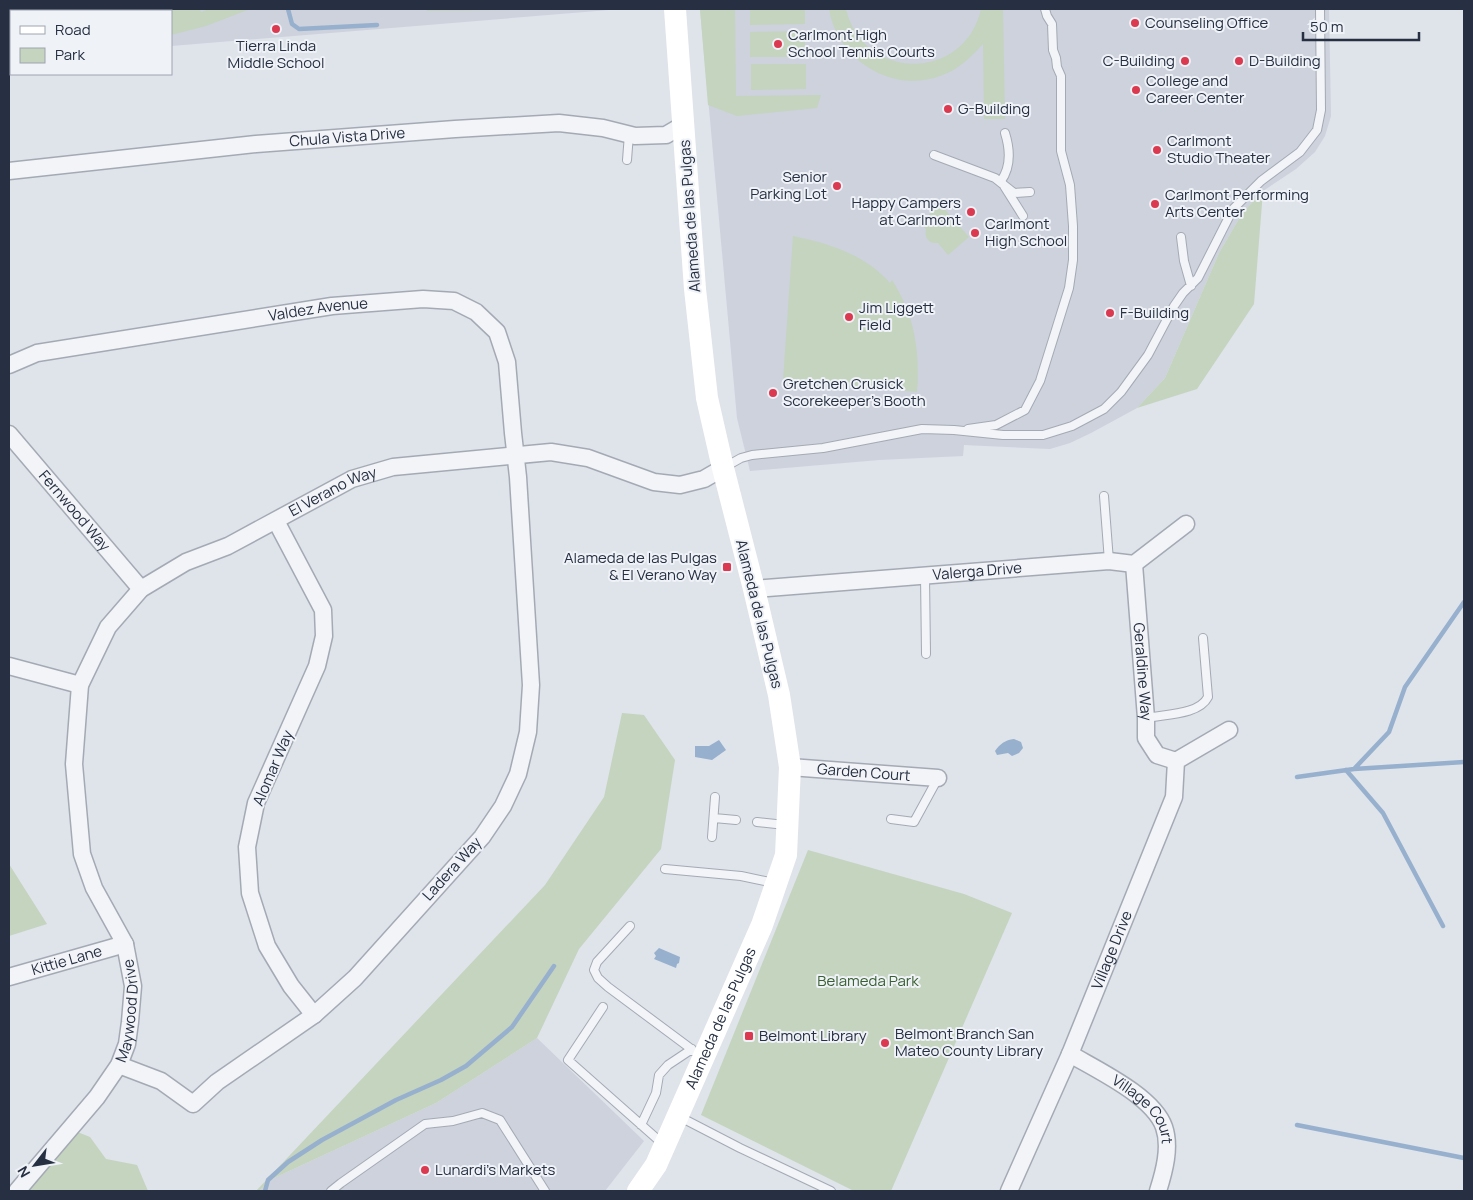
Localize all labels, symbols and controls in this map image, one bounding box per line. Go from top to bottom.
legend [10,10,172,75]
scale bar [1303,10,1419,42]
place label: Counseling Office [1145,12,1268,33]
text: 50 m [1310,16,1344,37]
marker: Counseling Office [1129,17,1141,29]
text: Road [55,19,91,40]
marker: Tierra Linda Middle School [270,23,282,35]
place label: Carlmont High School Tennis Courts [788,24,935,62]
place label: Tierra Linda Middle School [228,35,324,73]
marker: Carlmont High School Tennis Courts [772,38,784,50]
text: Park [55,44,85,65]
place label: C-Building [1103,50,1175,71]
place label: D-Building [1249,50,1321,71]
marker: C-Building [1179,55,1191,67]
marker: D-Building [1233,55,1245,67]
place label: College and Career Center [1146,70,1245,108]
marker: College and Career Center [1130,84,1142,96]
place label: G-Building [958,98,1030,119]
marker: G-Building [942,103,954,115]
street label: Chula Vista Drive [289,122,406,151]
place label: Carlmont Studio Theater [1167,130,1271,168]
street label: Alameda de las Pulgas [674,139,705,293]
marker: Carlmont Studio Theater [1151,144,1163,156]
place label: Senior Parking Lot [750,166,828,204]
marker: Senior Parking Lot [831,180,843,192]
place label: Carlmont Performing Arts Center [1165,184,1309,222]
place label: Happy Campers at Carlmont [852,192,961,230]
marker: Carlmont Performing Arts Center [1149,198,1161,210]
marker: Happy Campers at Carlmont [965,206,977,218]
place label: Carlmont High School [985,213,1067,251]
marker: Carlmont High School [969,227,981,239]
street label: Valdez Avenue [267,292,369,326]
place label: Jim Liggett Field [859,297,934,335]
place label: F-Building [1120,302,1189,323]
marker: F-Building [1104,307,1116,319]
marker: Jim Liggett Field [843,311,855,323]
place label: Gretchen Crusick Scorekeeper's Booth [783,373,926,411]
marker: Gretchen Crusick Scorekeeper's Booth [767,387,779,399]
street label: El Verano Way [285,461,379,521]
street label: Fernwood Way [34,466,115,556]
street label: Alameda de las Pulgas [731,537,788,691]
place label: Alameda de las Pulgas & El Verano Way [564,547,717,585]
street label: Valerga Drive [932,557,1023,585]
marker: Alameda de las Pulgas & El Verano Way [721,561,733,573]
street label: Geraldine Way [1129,622,1157,722]
street label: Alomar Way [247,727,298,809]
street label: Garden Court [816,758,911,786]
street label: Ladera Way [417,832,486,905]
street label: Village Drive [1086,907,1137,993]
street label: Kittie Lane [29,940,105,980]
street label: Alameda de las Pulgas [680,944,761,1092]
street label: Maywood Drive [110,957,143,1065]
park label: Belameda Park [817,970,919,991]
place label: Belmont Branch San Mateo County Library [895,1023,1043,1061]
place label: Belmont Library [759,1025,867,1046]
marker: Belmont Library [743,1030,755,1042]
marker: Belmont Branch San Mateo County Library [879,1037,891,1049]
street label: Village Court [1108,1069,1178,1145]
north arrow [10,1140,60,1190]
place label: Lunardi's Markets [435,1159,555,1180]
text: N [13,1163,34,1181]
marker: Lunardi's Markets [419,1164,431,1176]

